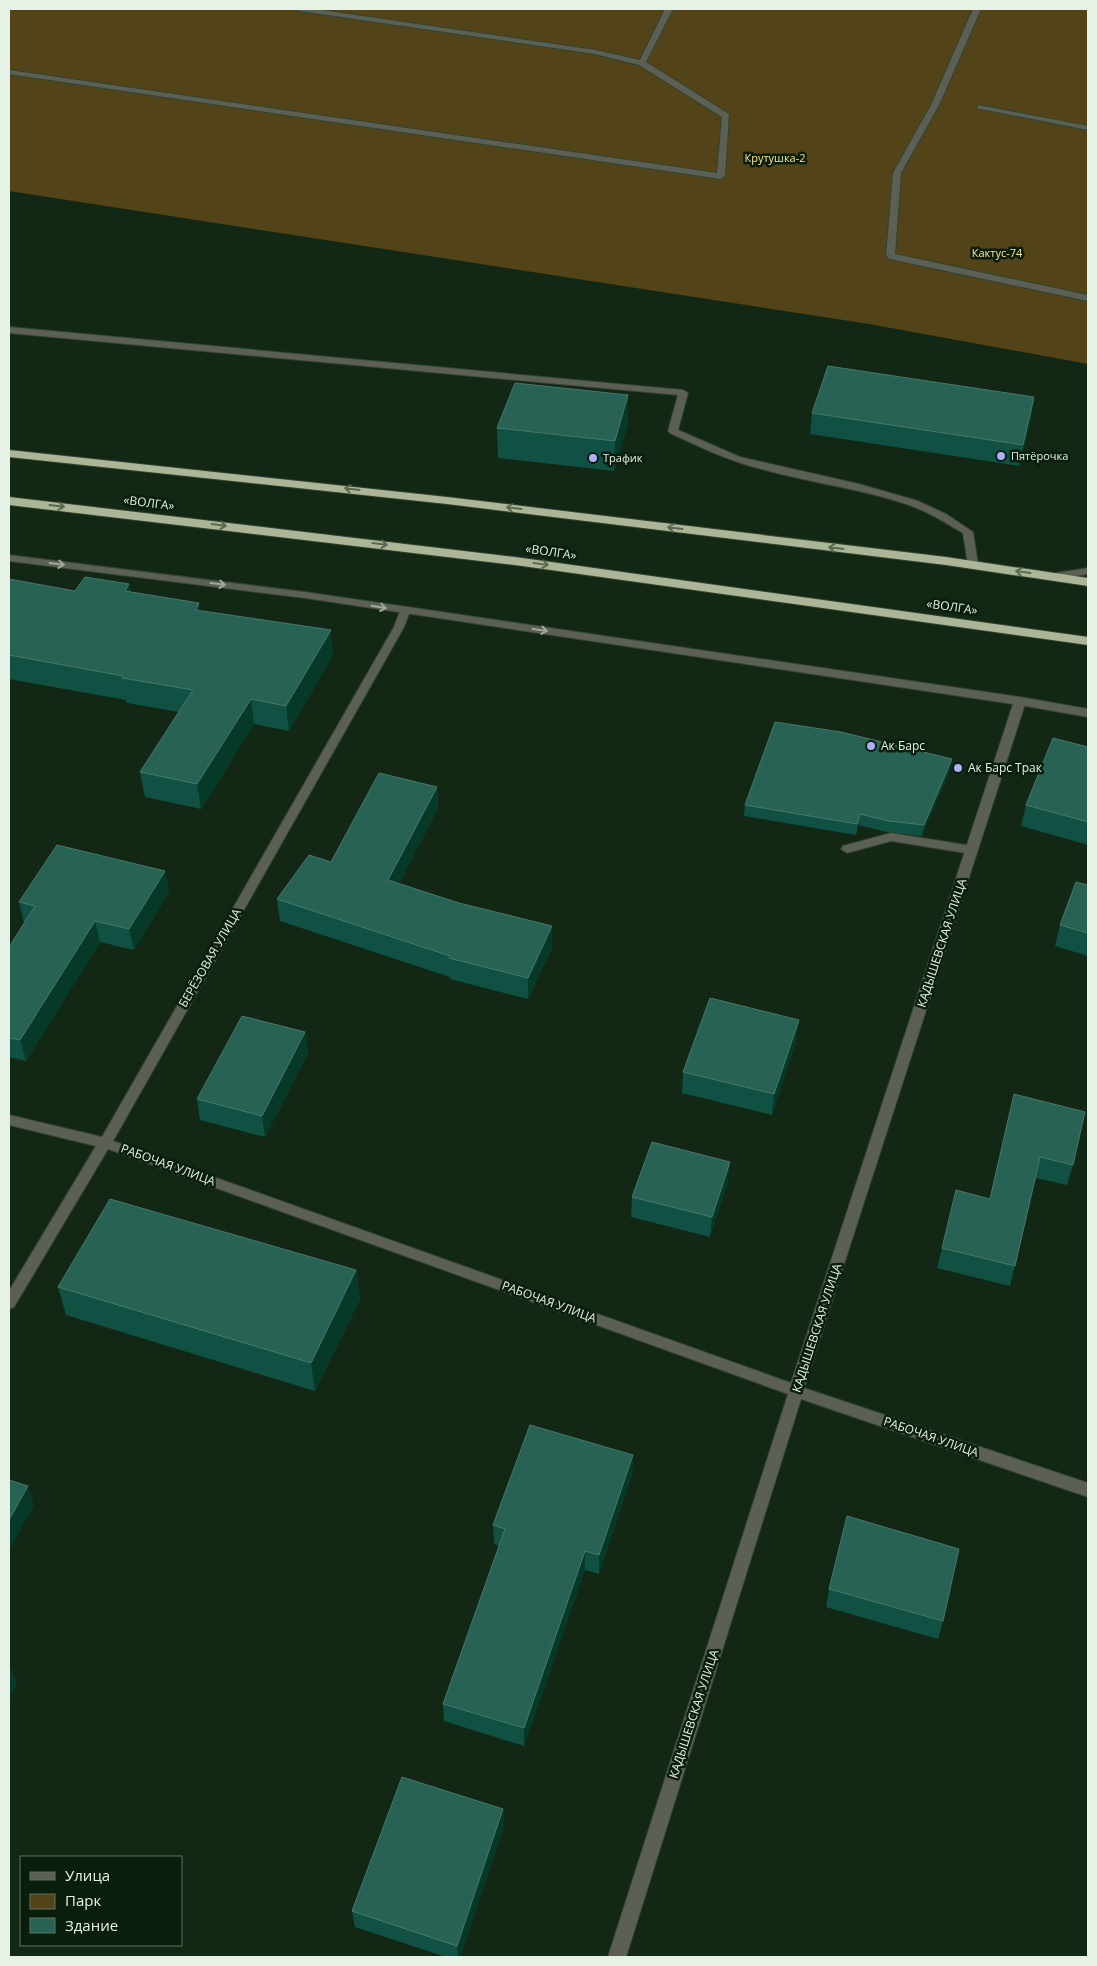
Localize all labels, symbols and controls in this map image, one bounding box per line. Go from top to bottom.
park label: Крутушка-2 [744,150,806,165]
park label: Кактус-74 [972,245,1023,260]
place label: Пятёрочка [1011,448,1068,463]
place label: Трафик [603,450,643,465]
marker: Пятёрочка [995,450,1007,462]
marker: Трафик [587,452,599,464]
one-way arrow [344,484,360,494]
street label: «ВОЛГА» [123,491,176,514]
one-way arrow [49,501,65,511]
one-way arrow [506,503,522,513]
one-way arrow [210,520,226,530]
one-way arrow [667,523,683,533]
one-way arrow [372,540,388,550]
street label: «ВОЛГА» [525,540,578,563]
one-way arrow [828,543,844,553]
one-way arrow [49,559,65,569]
one-way arrow [533,560,549,570]
one-way arrow [1015,567,1031,577]
one-way arrow [210,580,226,590]
street label: «ВОЛГА» [926,595,979,618]
one-way arrow [371,602,387,612]
one-way arrow [532,626,548,636]
place label: Ак Барс [881,737,925,754]
marker: Ак Барс [865,740,877,752]
place label: Ак Барс Трак [968,759,1043,776]
marker: Ак Барс Трак [952,762,964,774]
street label: КАДЫШЕВСКАЯ УЛИЦА [913,876,971,1010]
street label: БЕРЁЗОВАЯ УЛИЦА [174,905,245,1010]
street label: РАБОЧАЯ УЛИЦА [119,1140,218,1190]
street label: КАДЫШЕВСКАЯ УЛИЦА [788,1261,846,1395]
street label: РАБОЧАЯ УЛИЦА [500,1277,599,1327]
street label: РАБОЧАЯ УЛИЦА [881,1412,981,1461]
street label: КАДЫШЕВСКАЯ УЛИЦА [665,1647,723,1781]
legend [20,1856,182,1946]
text: Улица [65,1865,110,1885]
text: Парк [65,1890,101,1910]
text: Здание [65,1915,118,1935]

